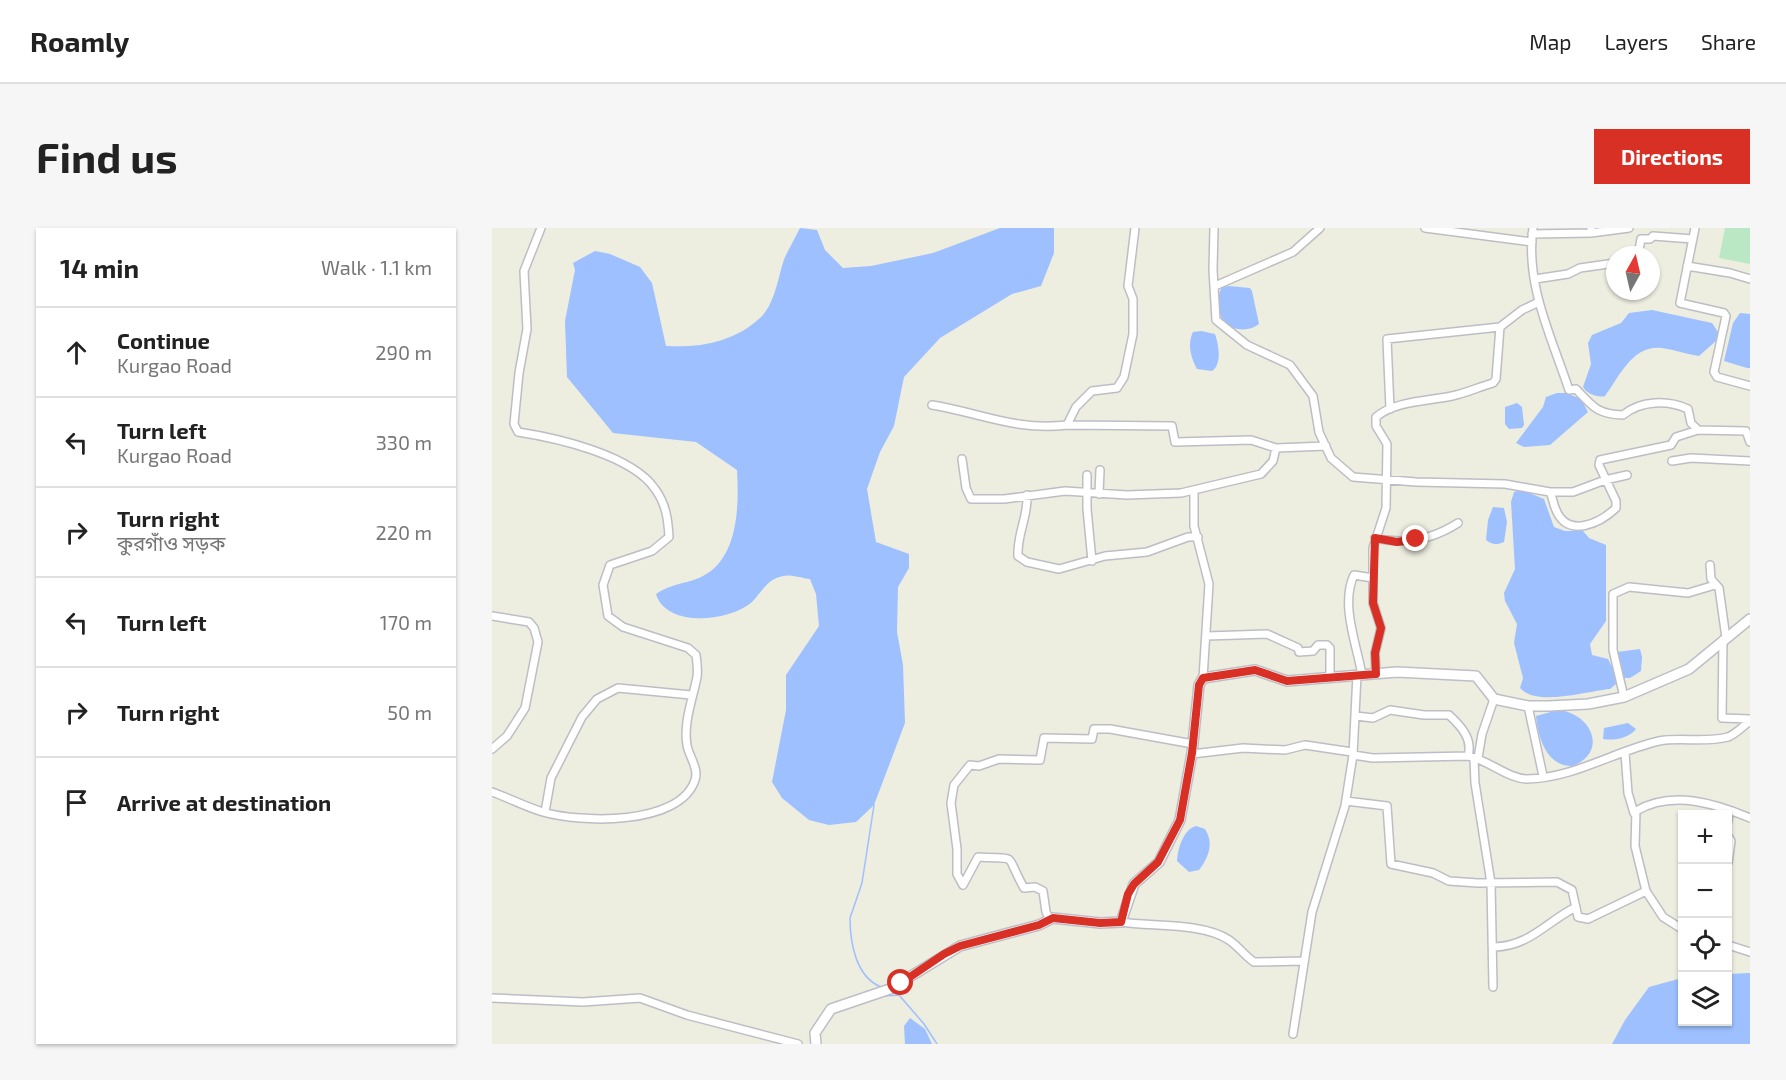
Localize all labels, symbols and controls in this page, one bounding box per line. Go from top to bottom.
text: Roamly [30,24,129,58]
text: Map [1529,29,1571,54]
text: Layers [1604,29,1668,54]
text: Share [1701,29,1756,54]
button: Directions [1594,129,1750,184]
text: Find us [36,131,178,181]
north arrow [1606,246,1660,300]
text: 14 min [60,252,139,283]
text: Walk · 1.1 km [321,255,432,279]
text: Continue [117,327,210,353]
icon: ahead [60,336,93,369]
text: 290 m [375,340,432,364]
text: Kurgao Road [117,353,232,377]
text: Turn left [117,417,206,443]
icon: left [60,426,93,459]
text: 330 m [376,430,432,454]
text: Kurgao Road [117,443,232,467]
text: Turn right [117,505,219,531]
icon: right [60,516,93,549]
text: 220 m [375,520,432,544]
route end [1402,525,1428,551]
text: কুরগাঁও সড়ক [117,531,225,555]
icon: left [60,606,93,639]
text: Turn left [117,609,206,635]
text: 170 m [380,610,432,634]
icon: right [60,696,93,729]
text: Turn right [117,699,219,725]
text: 50 m [387,700,432,724]
icon: arrive [60,786,93,819]
text: Arrive at destination [117,789,331,815]
map controls [1678,810,1732,1026]
button: + [1678,810,1732,864]
button: − [1678,864,1732,918]
button: locate [1678,918,1732,972]
route start [887,969,913,995]
button: layers [1678,972,1732,1026]

